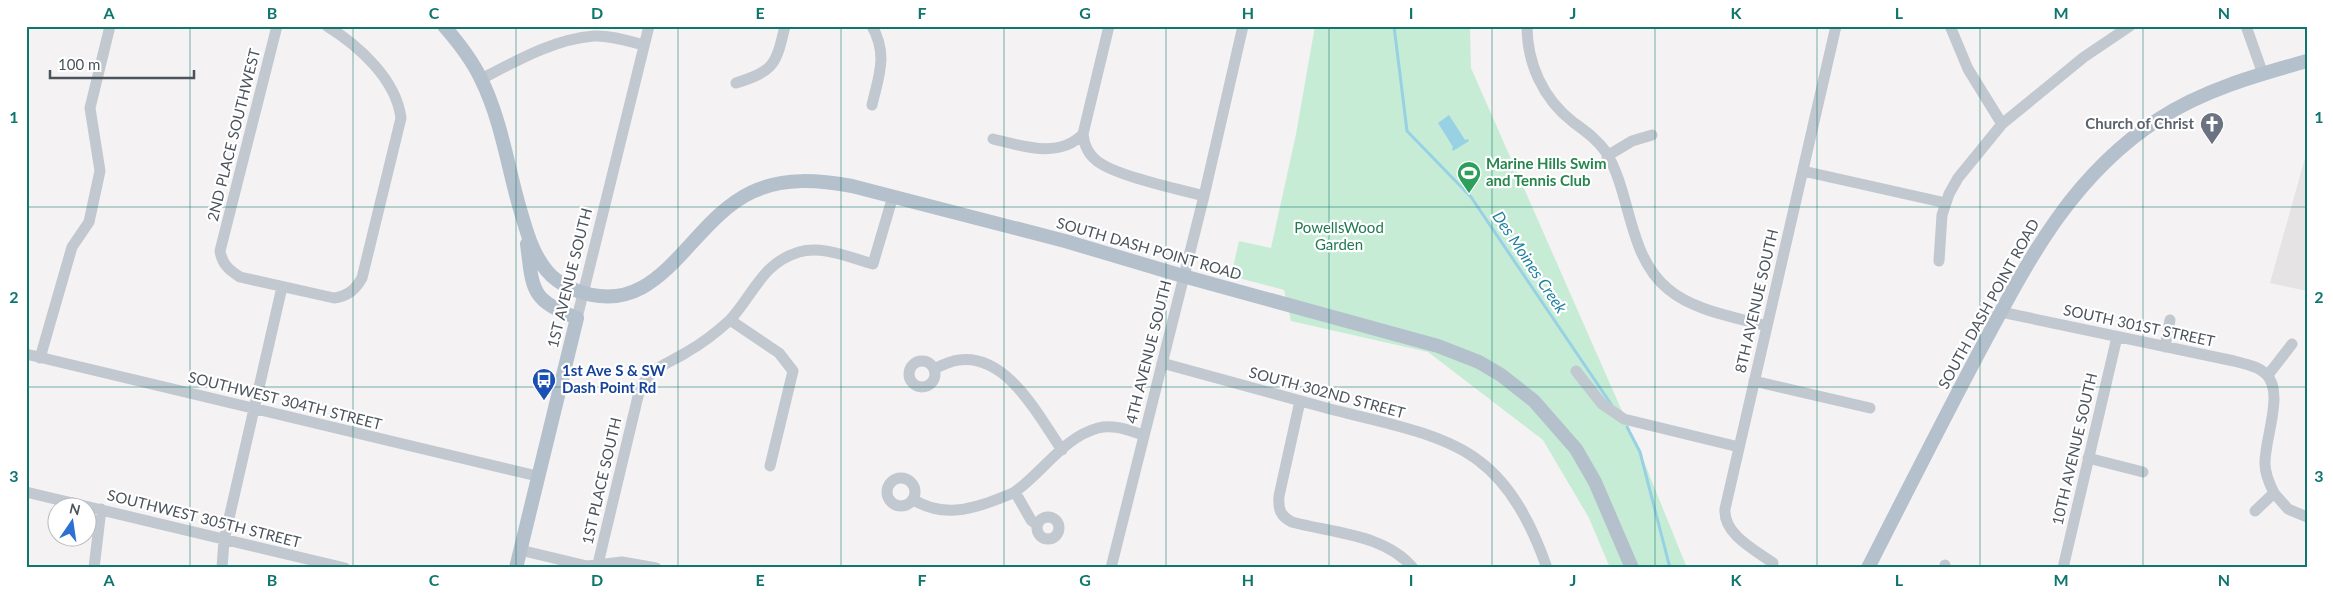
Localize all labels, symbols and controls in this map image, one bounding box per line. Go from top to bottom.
text: A [102,3,115,22]
text: B [267,3,277,22]
text: C [429,3,440,22]
text: D [591,3,603,22]
text: E [755,3,765,22]
text: F [917,3,927,22]
text: G [1079,3,1091,22]
text: H [1242,3,1254,22]
text: I [1409,3,1413,22]
text: J [1570,3,1576,22]
text: K [1731,3,1743,22]
text: L [1895,3,1904,22]
text: M [2053,3,2069,22]
text: N [2218,3,2230,22]
street label: 2ND PLACE SOUTHWEST [203,46,263,223]
scale bar [50,48,194,80]
text: 100 m [58,55,100,73]
text: 1 [9,107,19,126]
text: 1 [2314,107,2324,126]
church icon: Church of Christ [2199,111,2225,145]
place label: Church of Christ [2085,114,2194,132]
place label: Marine Hills Swim and Tennis Club [1486,154,1606,189]
sports icon: Marine Hills Swim and Tennis Club [1456,160,1482,194]
street label: 1ST AVENUE SOUTH [543,206,595,349]
water label: Des Moines Creek [1489,207,1572,317]
street label: SOUTH DASH POINT ROAD [1055,213,1244,283]
street label: SOUTH DASH POINT ROAD [1934,215,2042,392]
park label: PowellsWood Garden [1294,218,1384,253]
street label: 8TH AVENUE SOUTH [1731,227,1781,374]
street label: 4TH AVENUE SOUTH [1122,278,1175,425]
text: 2 [9,287,19,306]
text: 2 [2314,287,2324,306]
street label: SOUTH 301ST STREET [2062,300,2217,350]
place label: 1st Ave S & SW Dash Point Rd [562,361,666,396]
street label: SOUTH 302ND STREET [1247,363,1407,422]
street label: SOUTHWEST 304TH STREET [187,367,384,433]
bus stop icon: 1st Ave S & SW Dash Point Rd [531,367,557,401]
street label: 10TH AVENUE SOUTH [2048,371,2100,527]
street label: 1ST PLACE SOUTH [578,416,624,546]
text: 3 [9,466,19,485]
text: 3 [2314,466,2324,485]
street label: SOUTHWEST 305TH STREET [106,485,303,551]
north arrow [48,496,98,546]
text: N [68,499,82,518]
text: A [102,570,115,589]
text: B [267,570,277,589]
text: C [429,570,440,589]
text: D [591,570,603,589]
text: E [755,570,765,589]
text: F [917,570,927,589]
text: G [1079,570,1091,589]
text: H [1242,570,1254,589]
text: I [1409,570,1413,589]
text: J [1570,570,1576,589]
text: K [1731,570,1743,589]
text: L [1895,570,1904,589]
text: M [2053,570,2069,589]
text: N [2218,570,2230,589]

